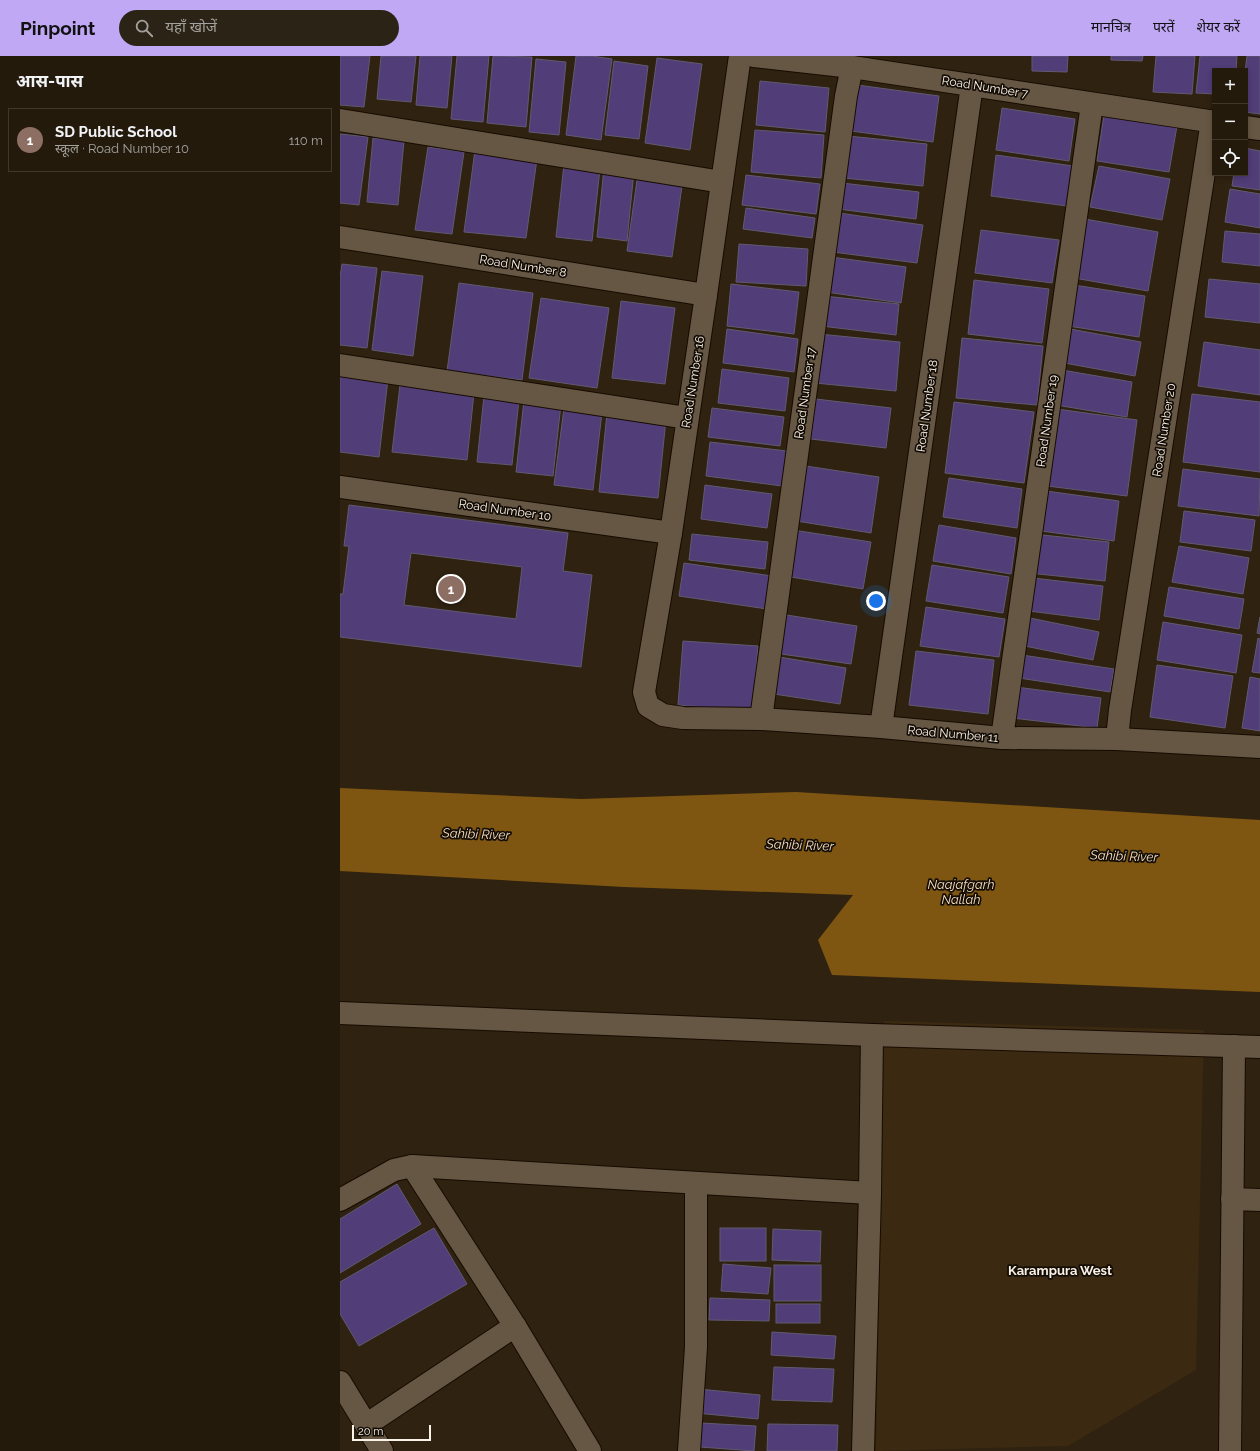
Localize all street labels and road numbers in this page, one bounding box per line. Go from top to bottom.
street label: Road Number 7 [941,73,1030,101]
street label: Road Number 8 [479,252,567,280]
street label: Road Number 16 [679,335,707,429]
street label: Road Number 17 [792,346,818,440]
street label: Road Number 18 [914,359,940,453]
street label: Road Number 19 [1034,374,1060,468]
street label: Road Number 20 [1150,382,1178,478]
street label: Road Number 10 [458,497,552,523]
street label: Road Number 11 [907,723,999,745]

